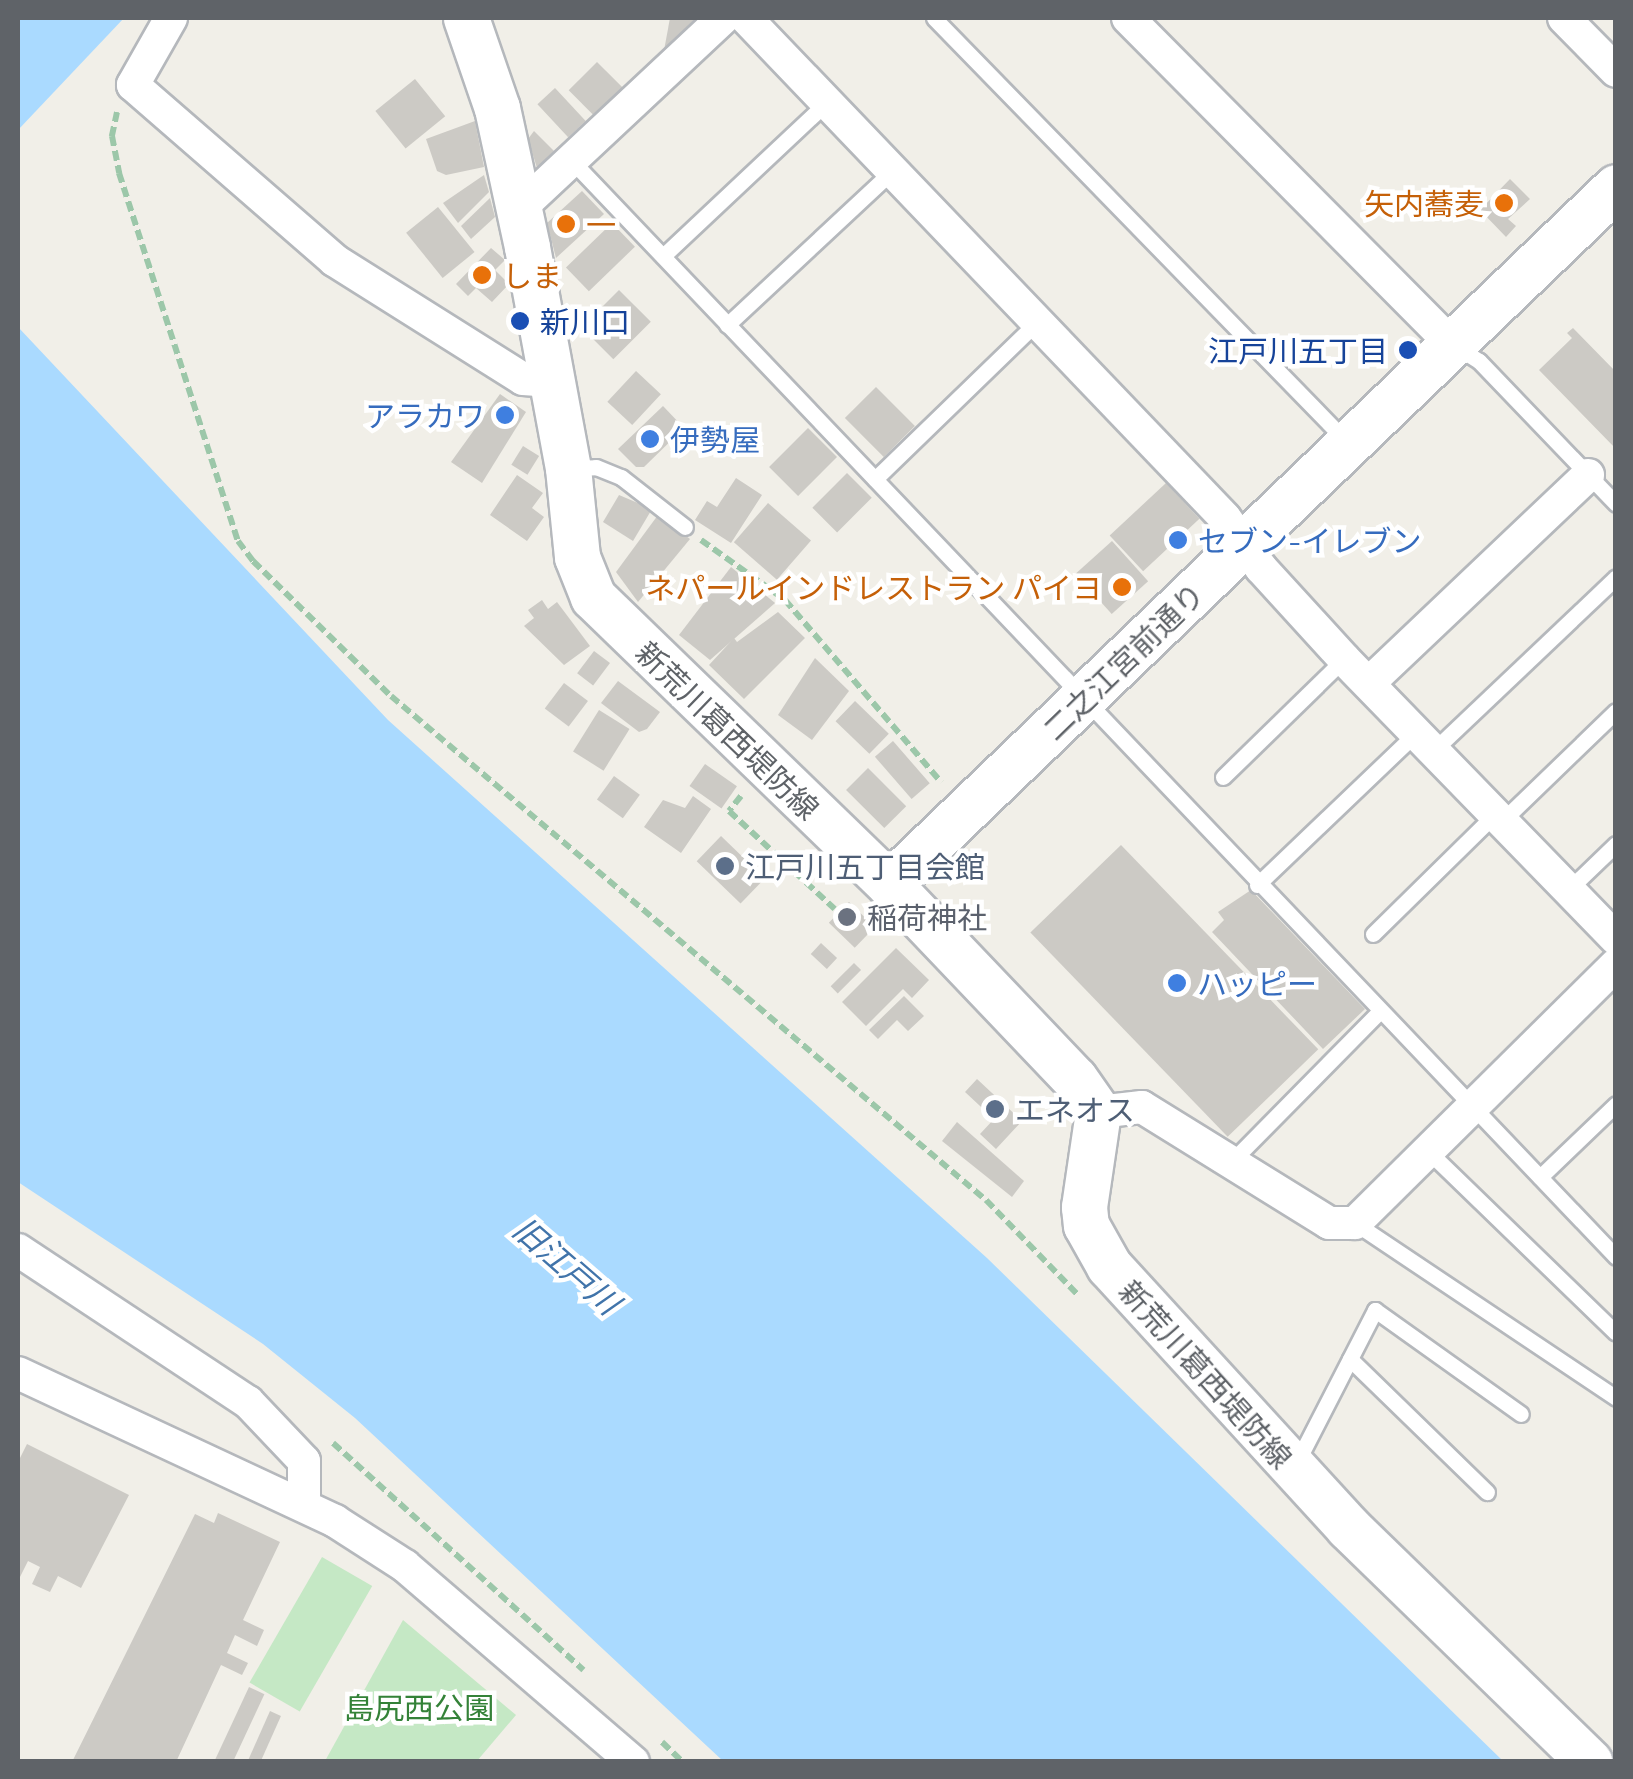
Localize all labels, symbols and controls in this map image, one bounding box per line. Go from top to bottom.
place label: 矢内蕎麦 [1364,185,1484,221]
marker: 矢内蕎麦 [1493,192,1515,214]
place label: 一 [586,206,616,242]
marker: 一 [555,213,577,235]
place label: しま [502,257,562,293]
marker: しま [471,264,493,286]
place label: 新川口 [540,303,630,339]
marker: 新川口 [509,310,531,332]
place label: 江戸川五丁目 [1208,332,1388,368]
marker: 江戸川五丁目 [1397,339,1419,361]
place label: アラカワ [365,397,485,433]
marker: アラカワ [494,404,516,426]
place label: 伊勢屋 [670,421,760,457]
marker: 伊勢屋 [639,428,661,450]
place label: セブン-イレブン [1198,522,1421,558]
marker: セブン-イレブン [1167,529,1189,551]
place label: ネパールインドレストラン パイヨ [645,569,1102,605]
street label: 二之江宮前通り [1035,575,1211,747]
marker: ネパールインドレストラン パイヨ [1111,576,1133,598]
street label: 新荒川葛西堤防線 [629,634,827,826]
place label: 江戸川五丁目会館 [745,848,985,884]
marker: 江戸川五丁目会館 [714,855,736,877]
place label: 稲荷神社 [867,899,987,935]
marker: 稲荷神社 [836,906,858,928]
place label: ハッピー [1197,965,1317,1001]
marker: ハッピー [1166,972,1188,994]
place label: エネオス [1015,1091,1135,1127]
marker: エネオス [984,1098,1006,1120]
water label: 旧江戸川 [506,1209,628,1321]
street label: 新荒川葛西堤防線 [1112,1273,1300,1475]
park label: 島尻西公園 [344,1689,494,1725]

